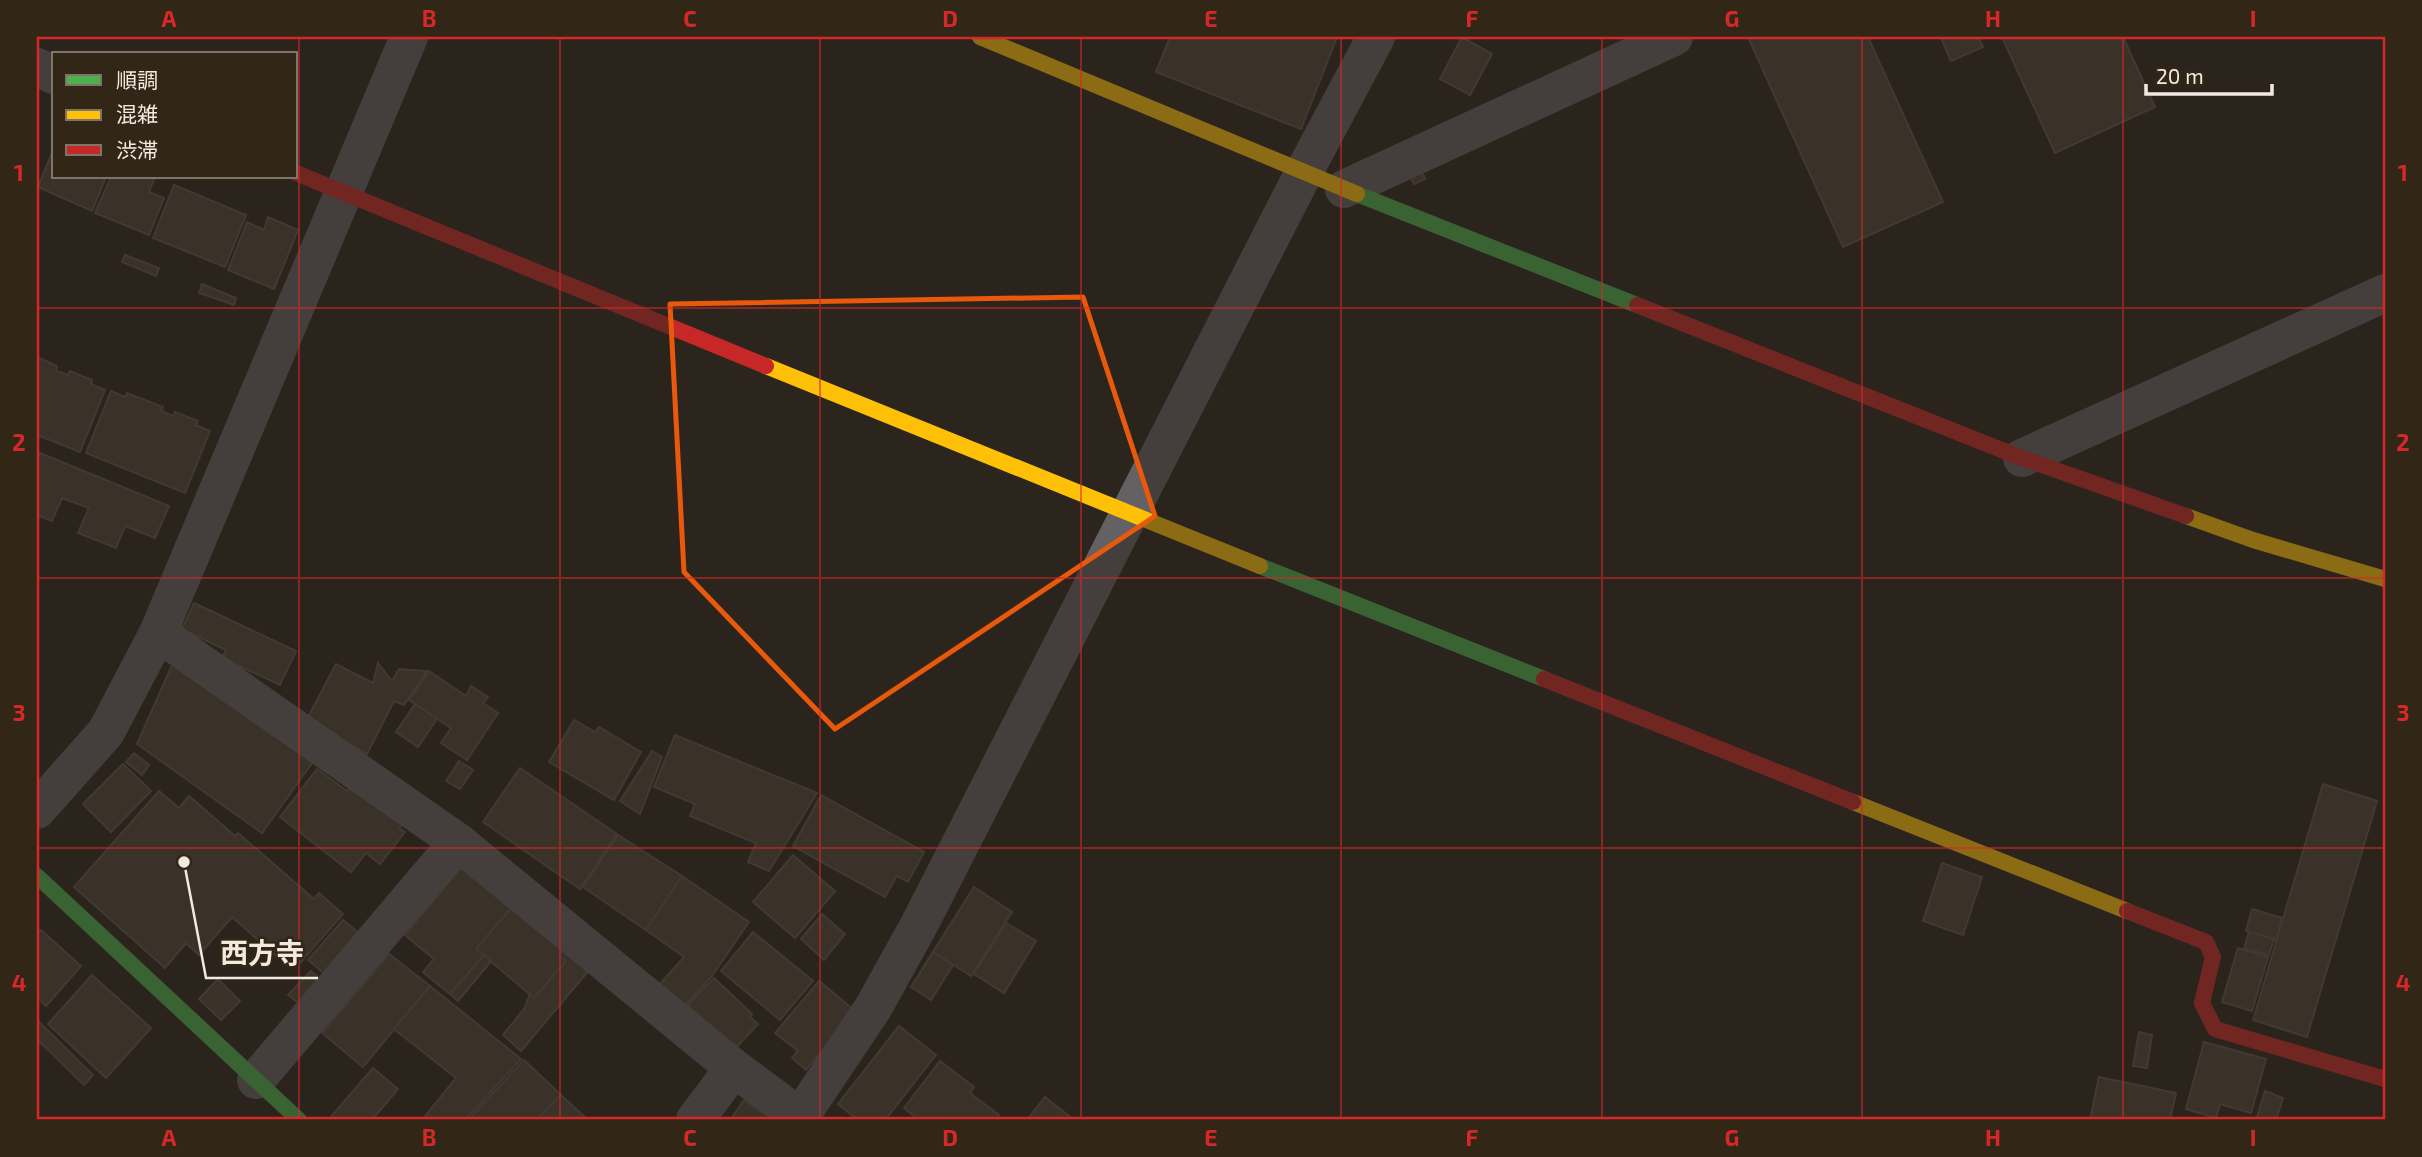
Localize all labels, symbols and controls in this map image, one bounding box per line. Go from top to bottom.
text: A [161,4,177,32]
text: B [422,4,436,32]
text: C [683,4,697,32]
text: D [942,4,958,32]
text: E [1204,4,1218,32]
text: F [1466,4,1479,32]
text: G [1725,4,1739,32]
text: H [1985,4,2001,32]
text: I [2250,4,2256,32]
legend [52,52,298,178]
scale bar [2146,52,2272,96]
text: 20 m [2156,63,2204,88]
text: 順調 [116,67,158,92]
text: 混雑 [116,101,158,126]
text: 渋滞 [116,137,158,162]
text: 1 [14,158,24,186]
text: 1 [2398,158,2408,186]
text: 2 [12,428,26,456]
text: 2 [2396,428,2410,456]
text: 3 [12,698,26,726]
text: 3 [2396,698,2410,726]
callout: 西方寺 [206,929,318,978]
text: 西方寺 [220,935,304,969]
text: 4 [12,968,26,996]
text: 4 [2396,968,2410,996]
text: A [161,1123,177,1151]
text: B [422,1123,436,1151]
text: C [683,1123,697,1151]
text: D [942,1123,958,1151]
text: E [1204,1123,1218,1151]
text: F [1466,1123,1479,1151]
text: G [1725,1123,1739,1151]
text: H [1985,1123,2001,1151]
text: I [2250,1123,2256,1151]

